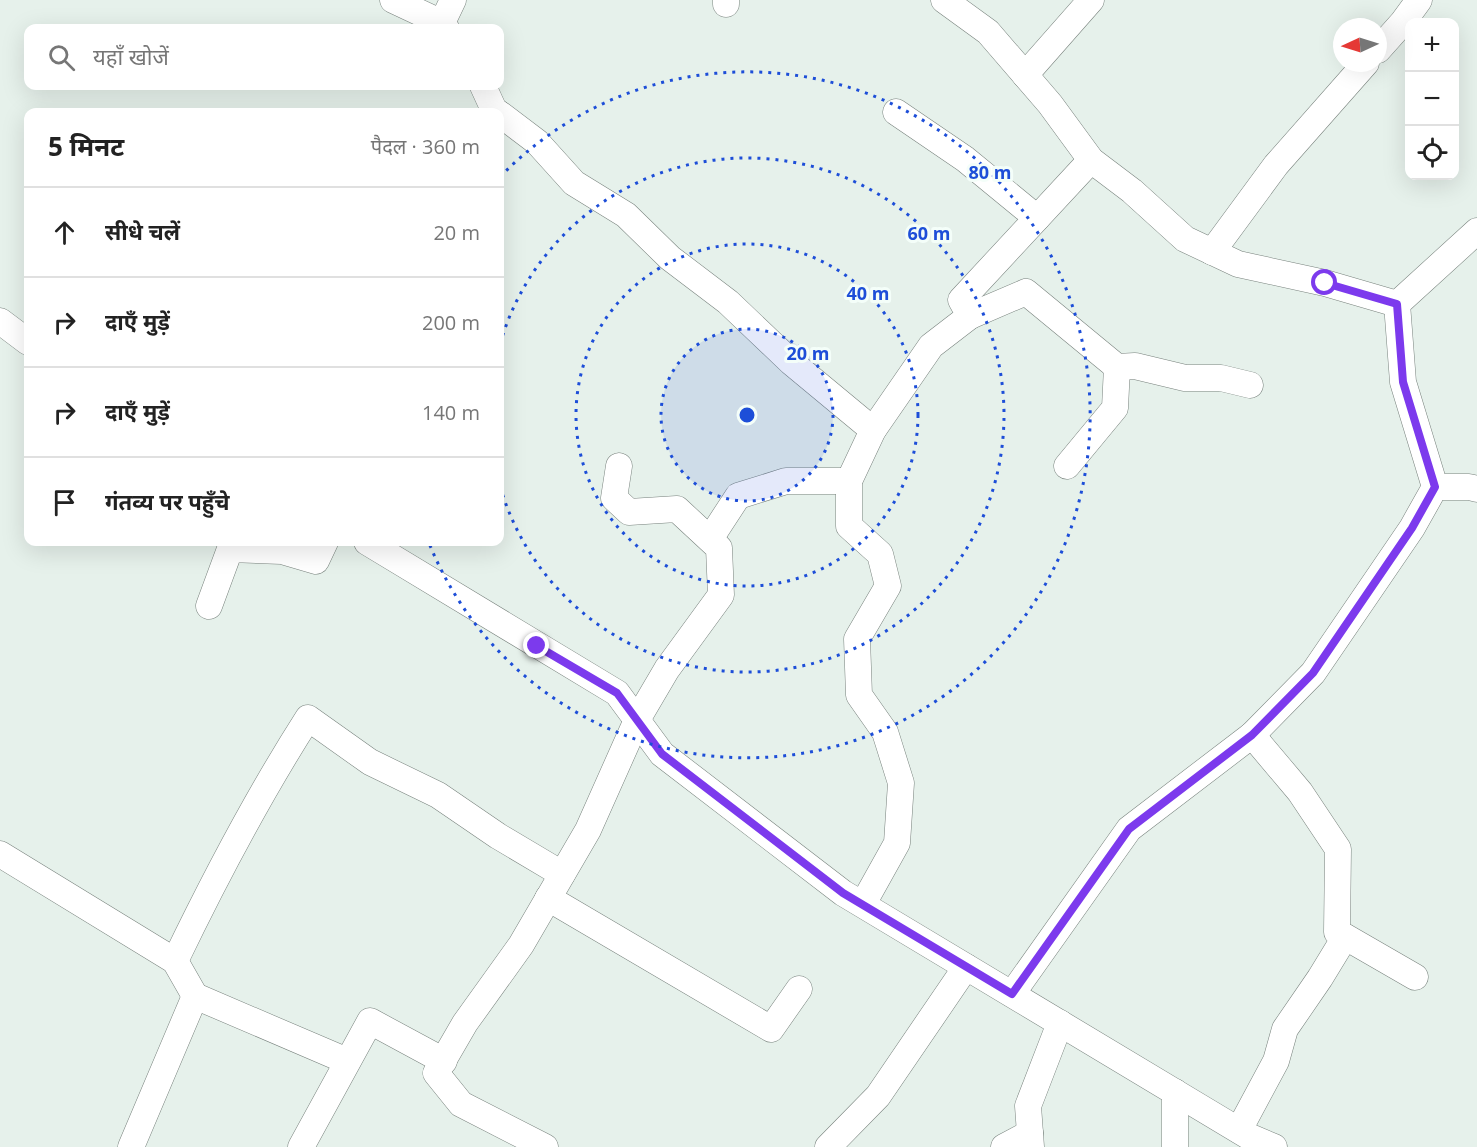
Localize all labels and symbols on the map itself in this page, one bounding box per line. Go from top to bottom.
north arrow [1333,18,1387,72]
text: 80 m [969,160,1011,184]
text: 60 m [908,221,950,245]
route start [1311,269,1337,295]
text: 40 m [847,281,889,305]
text: 20 m [787,341,829,365]
centre of rings [737,405,757,425]
route end [523,632,549,658]

